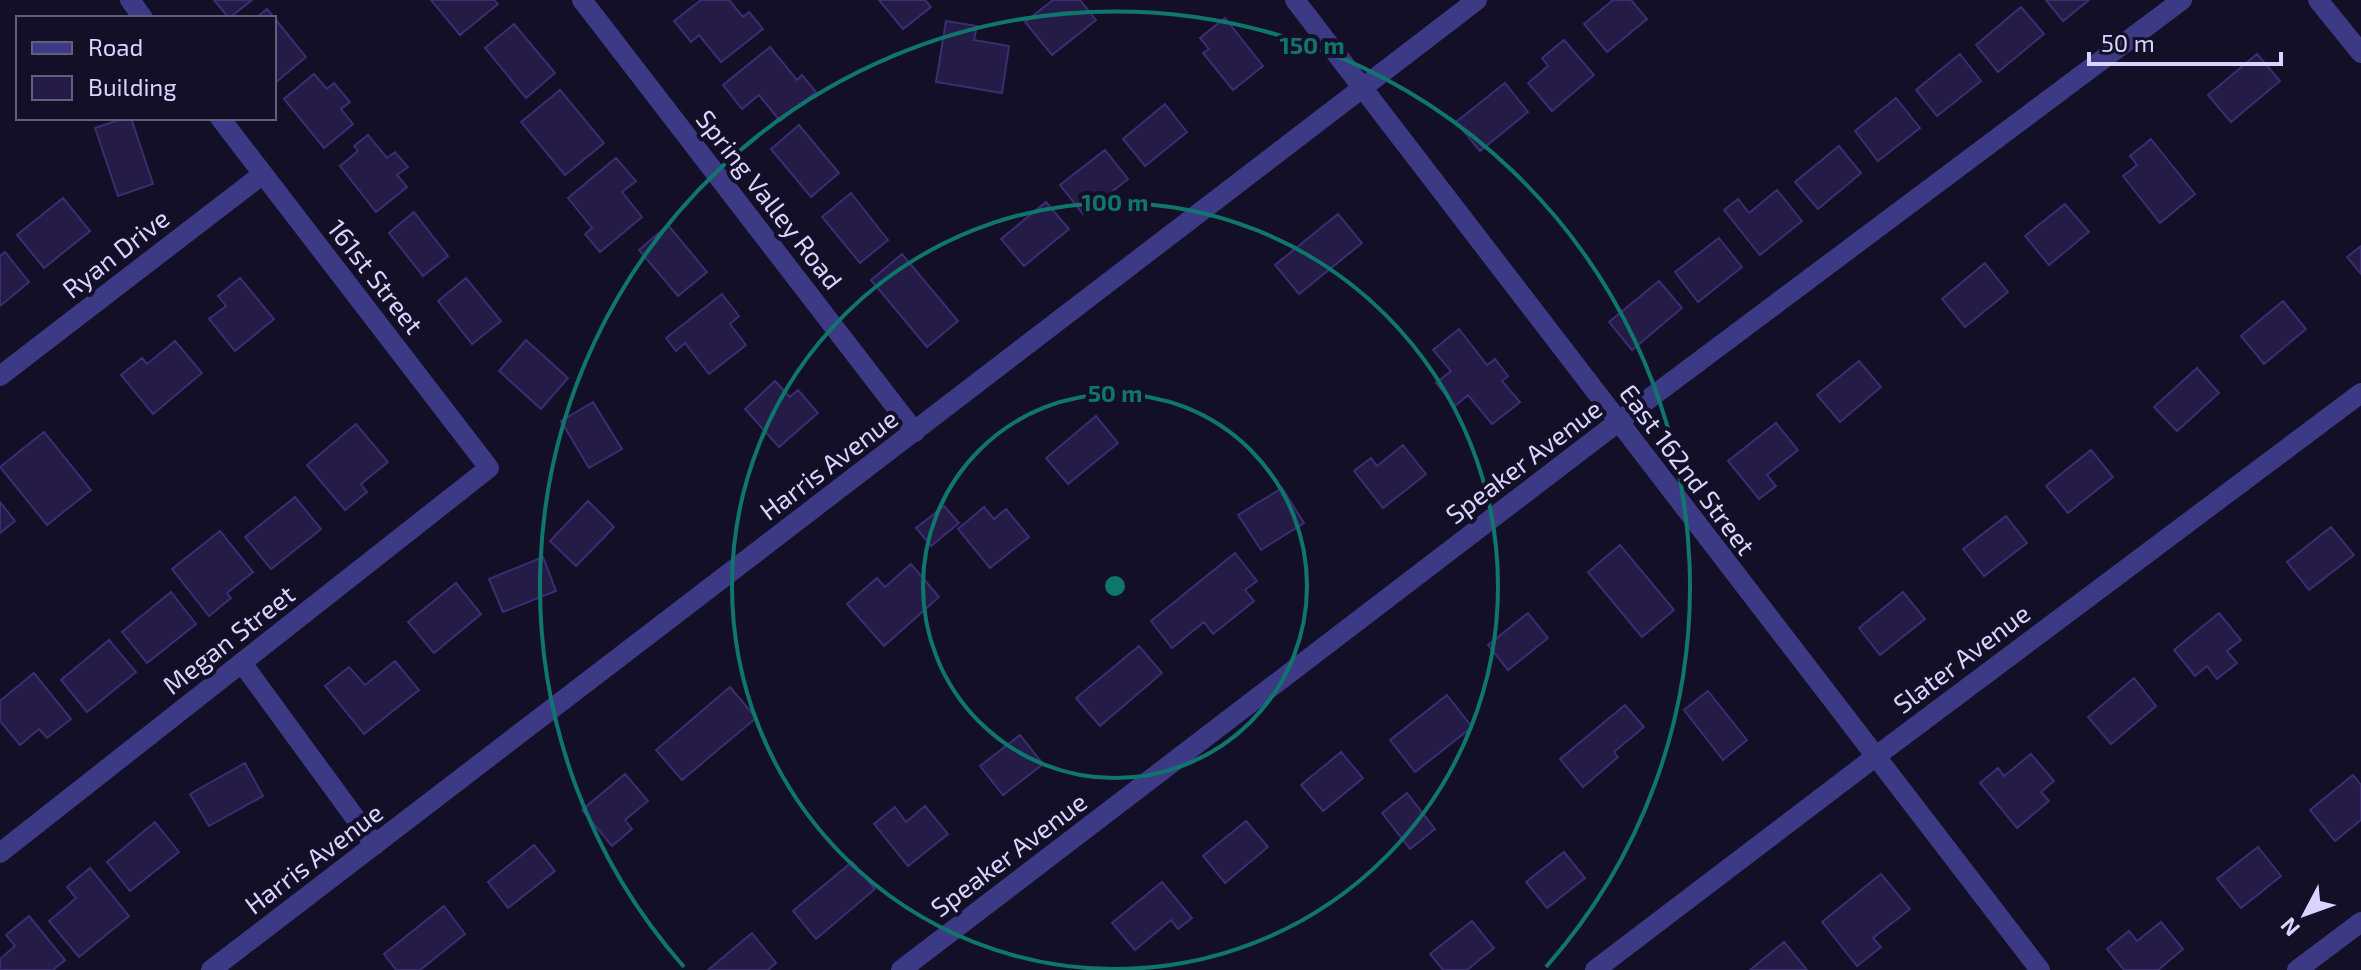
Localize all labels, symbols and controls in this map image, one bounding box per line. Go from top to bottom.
legend [16,16,276,120]
scale bar [2089,16,2281,66]
text: 50 m [2101,28,2155,57]
text: 150 m [1279,30,1345,59]
text: Road [88,32,143,61]
text: Building [88,72,177,101]
street label: Spring Valley Road [691,103,850,295]
text: 100 m [1082,187,1148,216]
street label: Ryan Drive [56,202,175,304]
street label: 161st Street [322,213,431,340]
text: 50 m [1088,378,1142,407]
street label: East 162nd Street [1614,378,1763,561]
street label: Speaker Avenue [1439,392,1607,529]
street label: Harris Avenue [753,402,903,526]
centre of rings [1101,572,1129,600]
street label: Megan Street [156,578,300,700]
street label: Slater Avenue [1887,596,2035,719]
street label: Speaker Avenue [924,785,1092,922]
street label: Harris Avenue [238,796,388,920]
north arrow [2265,874,2345,954]
text: N [2274,913,2304,942]

